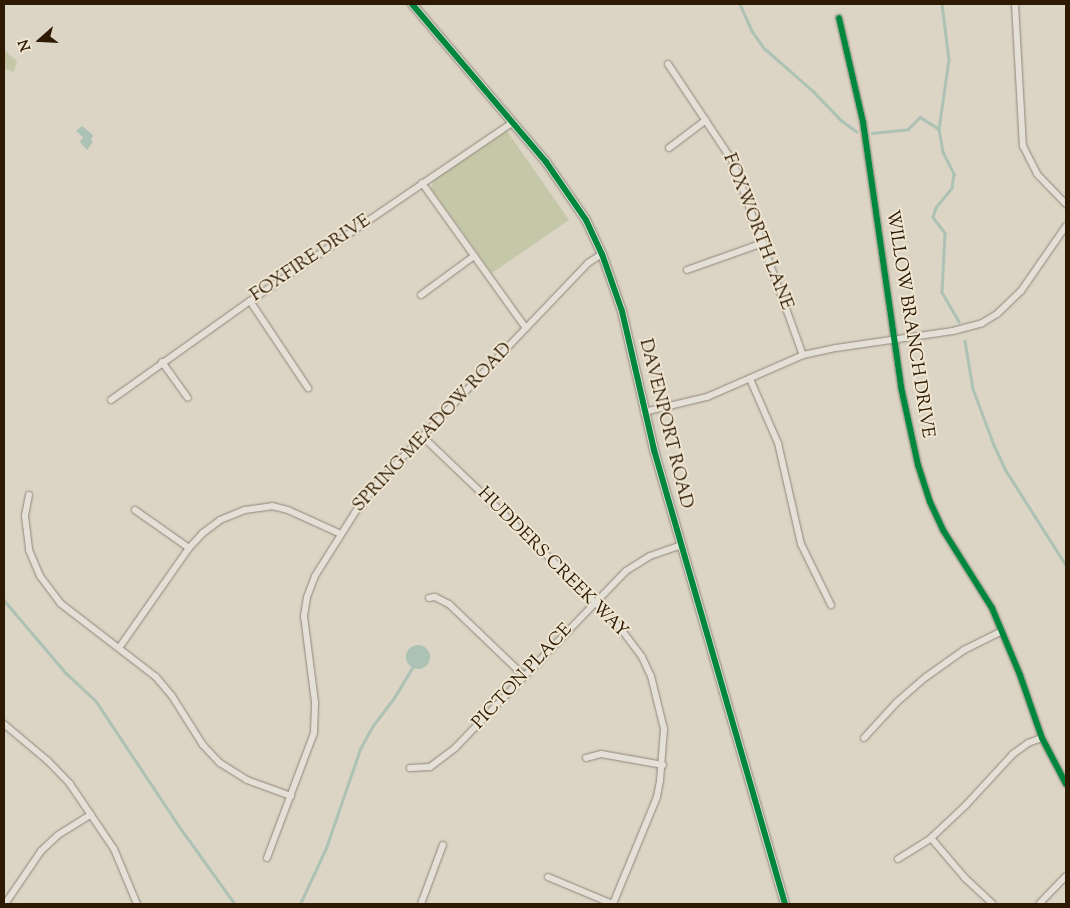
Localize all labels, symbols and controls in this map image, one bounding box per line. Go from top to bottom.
north arrow [15,15,65,65]
text: N [15,36,37,53]
street label: FOXWORTH LANE [717,151,797,313]
street label: WILLOW BRANCH DRIVE [880,208,938,440]
street label: FOXFIRE DRIVE [247,211,375,307]
street label: DAVENPORT ROAD [633,337,697,511]
street label: SPRING MEADOW ROAD [349,339,517,517]
street label: HUDDERS CREEK WAY [472,483,632,643]
street label: PICTON PLACE [469,620,577,734]

